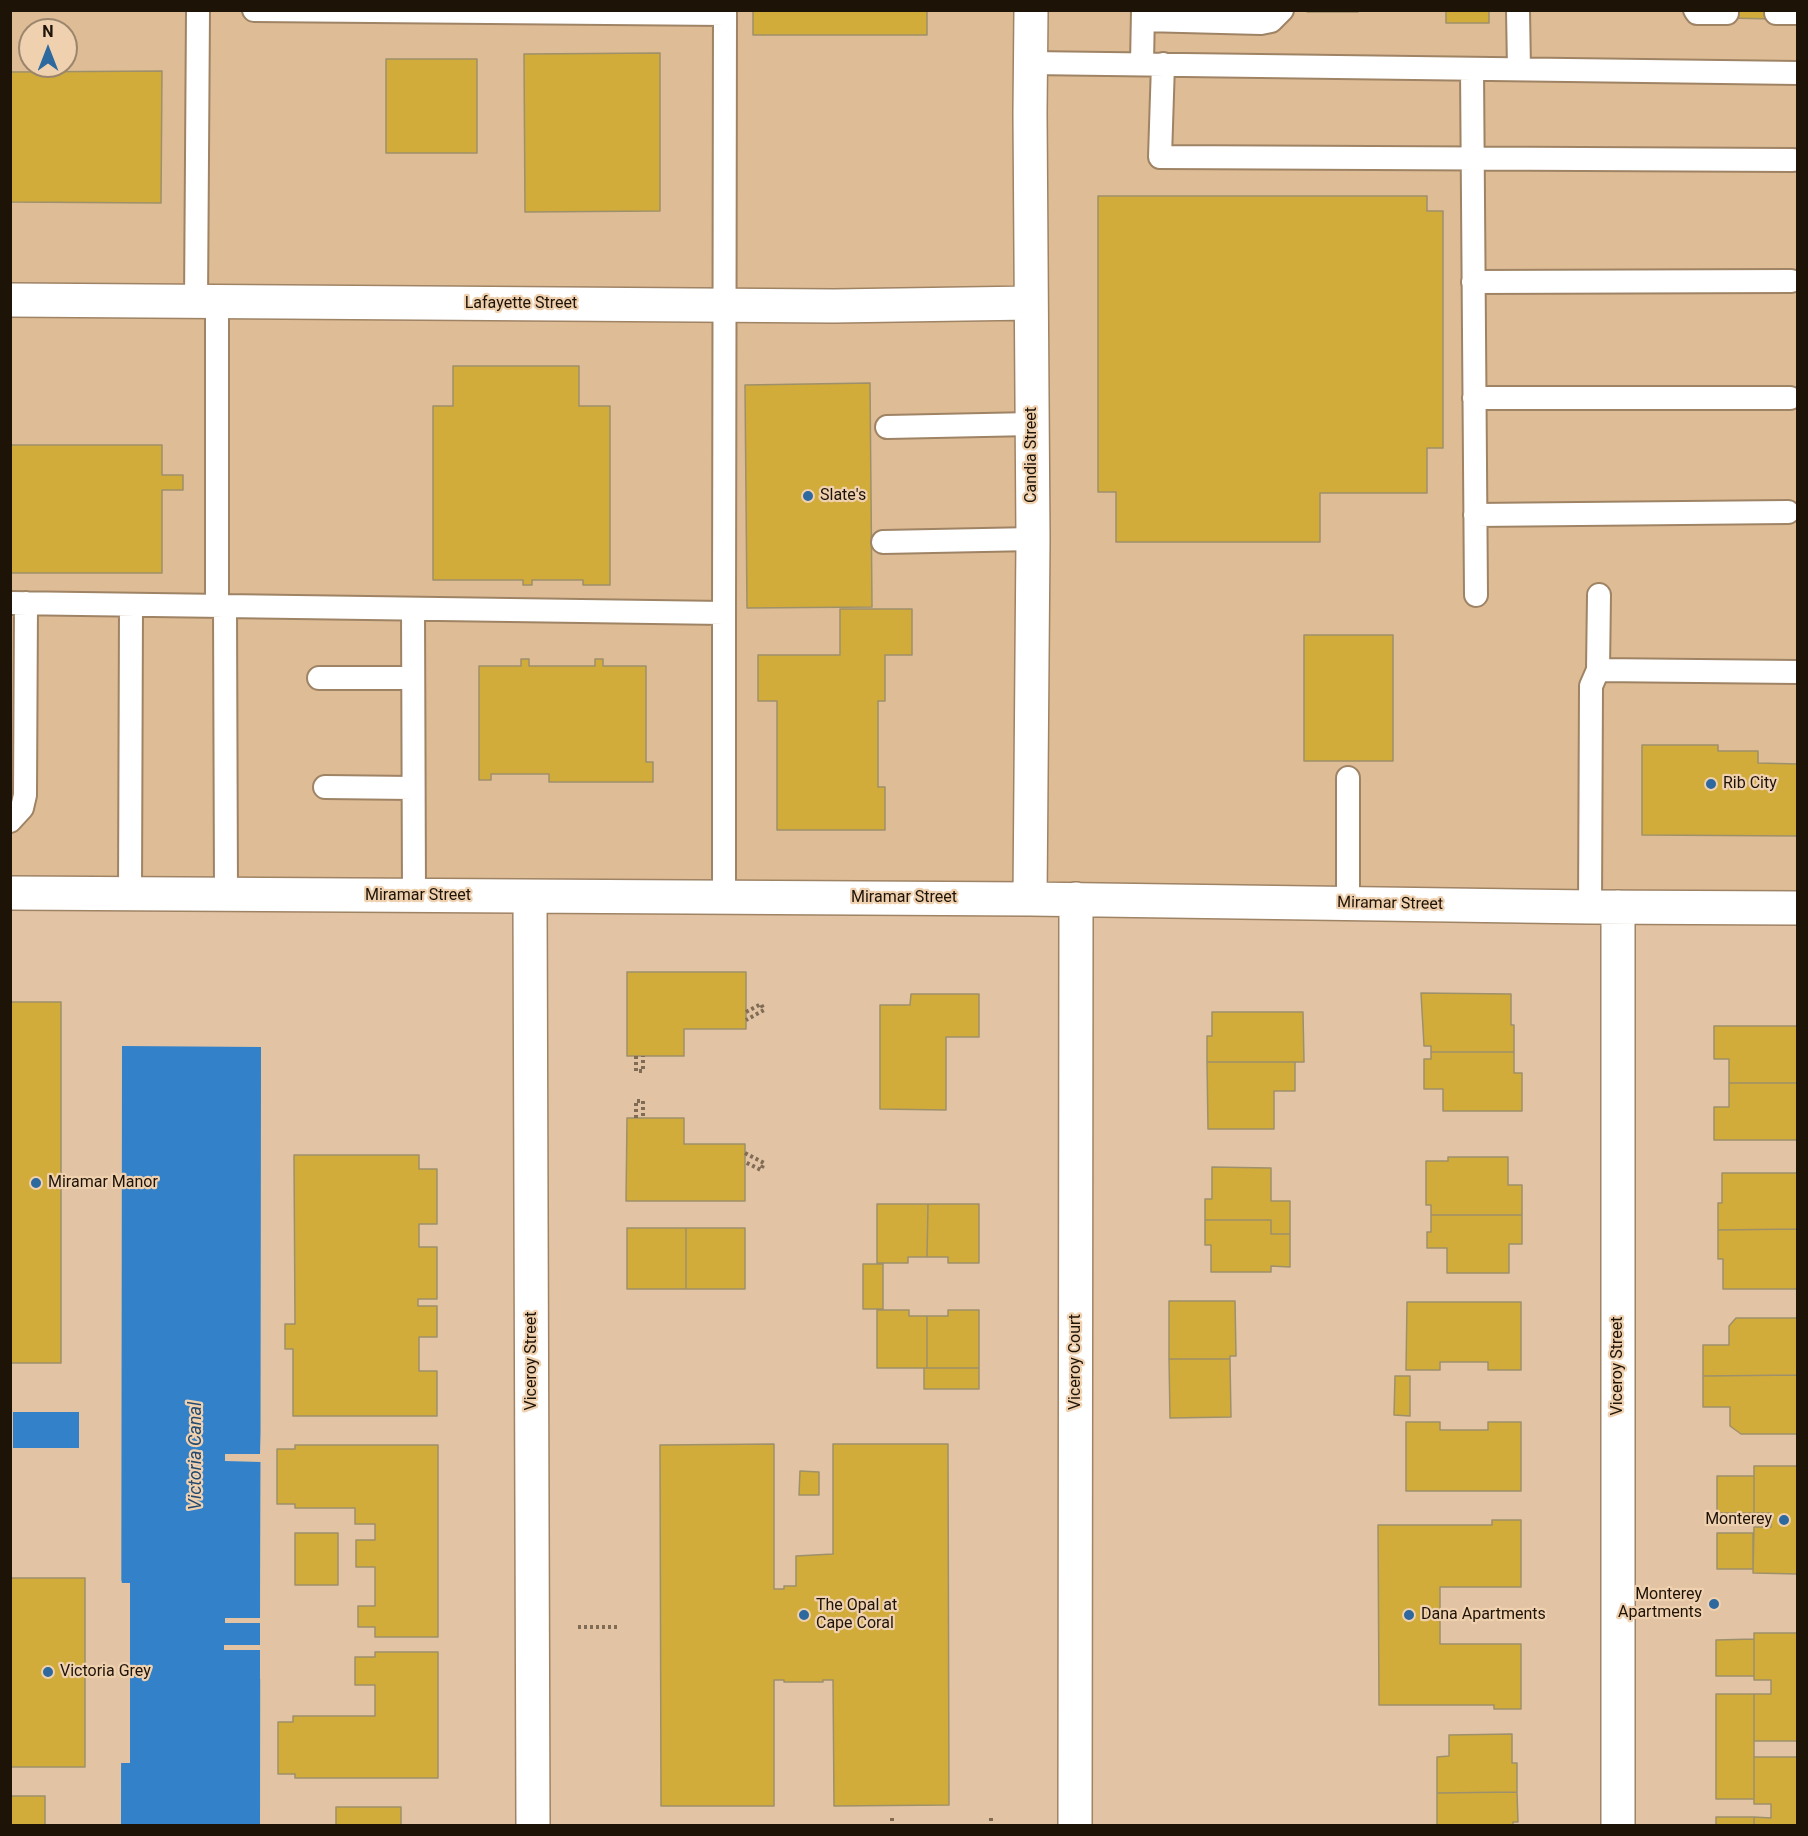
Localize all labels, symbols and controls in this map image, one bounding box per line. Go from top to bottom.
north arrow [18,18,78,78]
text: N [42,22,54,41]
street label: Lafayette Street [465,294,577,314]
street label: Candia Street [1022,407,1042,503]
place label: Slate's [820,486,866,506]
marker: Slate's [801,489,815,503]
place label: Rib City [1723,774,1777,794]
marker: Rib City [1704,777,1718,791]
street label: Miramar Street [365,886,471,906]
street label: Miramar Street [851,888,957,908]
street label: Miramar Street [1337,893,1443,915]
place label: Miramar Manor [48,1173,158,1193]
marker: Miramar Manor [29,1176,43,1190]
street label: Viceroy Street [522,1312,542,1410]
street label: Viceroy Court [1066,1314,1086,1410]
street label: Viceroy Street [1608,1317,1628,1415]
water label: Victoria Canal [185,1402,207,1510]
place label: Monterey [1705,1510,1772,1530]
marker: Monterey [1777,1513,1791,1527]
place label: Monterey Apartments [1618,1585,1702,1623]
place label: The Opal at Cape Coral [816,1596,897,1634]
marker: Monterey Apartments [1707,1597,1721,1611]
place label: Dana Apartments [1421,1605,1546,1625]
marker: The Opal at Cape Coral [797,1608,811,1622]
marker: Dana Apartments [1402,1608,1416,1622]
place label: Victoria Grey [60,1662,151,1682]
marker: Victoria Grey [41,1665,55,1679]

